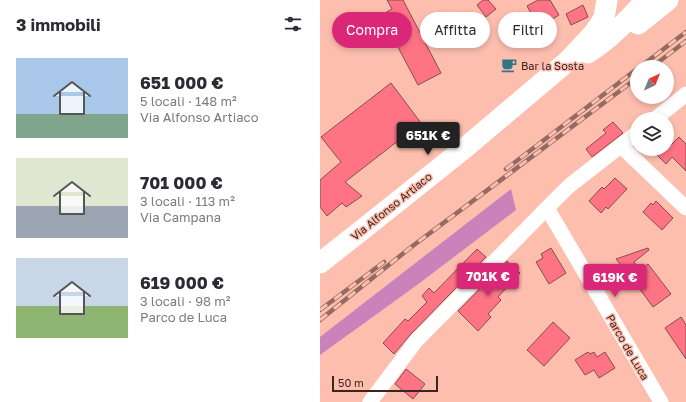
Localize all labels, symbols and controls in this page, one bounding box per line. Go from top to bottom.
chip: Compra [332,12,412,48]
chip: Affitta [420,12,490,48]
chip: Filtri [498,12,557,48]
icon: filters [282,13,304,35]
text: 3 immobili [16,14,101,35]
cafe icon: Bar la Sosta [500,56,518,74]
place label: Bar la Sosta [521,59,584,72]
north arrow [630,60,674,104]
map controls [630,60,674,156]
text: 651 000 € [140,72,224,93]
icon: home [48,74,96,122]
text: 5 locali · 148 m² [140,93,237,109]
text: Via Alfonso Artiaco [140,109,258,125]
button: layers [630,112,674,156]
pin: 651K € [395,122,461,156]
text: 651K € [406,127,450,143]
street label: Via Alfonso Artiaco [348,169,434,243]
text: 701 000 € [140,172,223,193]
icon: home [48,174,96,222]
text: 3 locali · 113 m² [140,193,235,209]
text: Via Campana [140,209,221,225]
pin: 701K € [455,263,521,297]
pin: 619K € [582,264,648,298]
text: 701K € [466,268,510,284]
text: 619K € [592,269,638,285]
text: 619 000 € [140,272,224,293]
icon: home [48,274,96,322]
text: 3 locali · 98 m² [140,293,230,309]
text: Parco de Luca [140,309,227,325]
street label: Parco de Luca [604,312,652,382]
scale bar [332,374,438,393]
text: 50 m [338,376,364,389]

